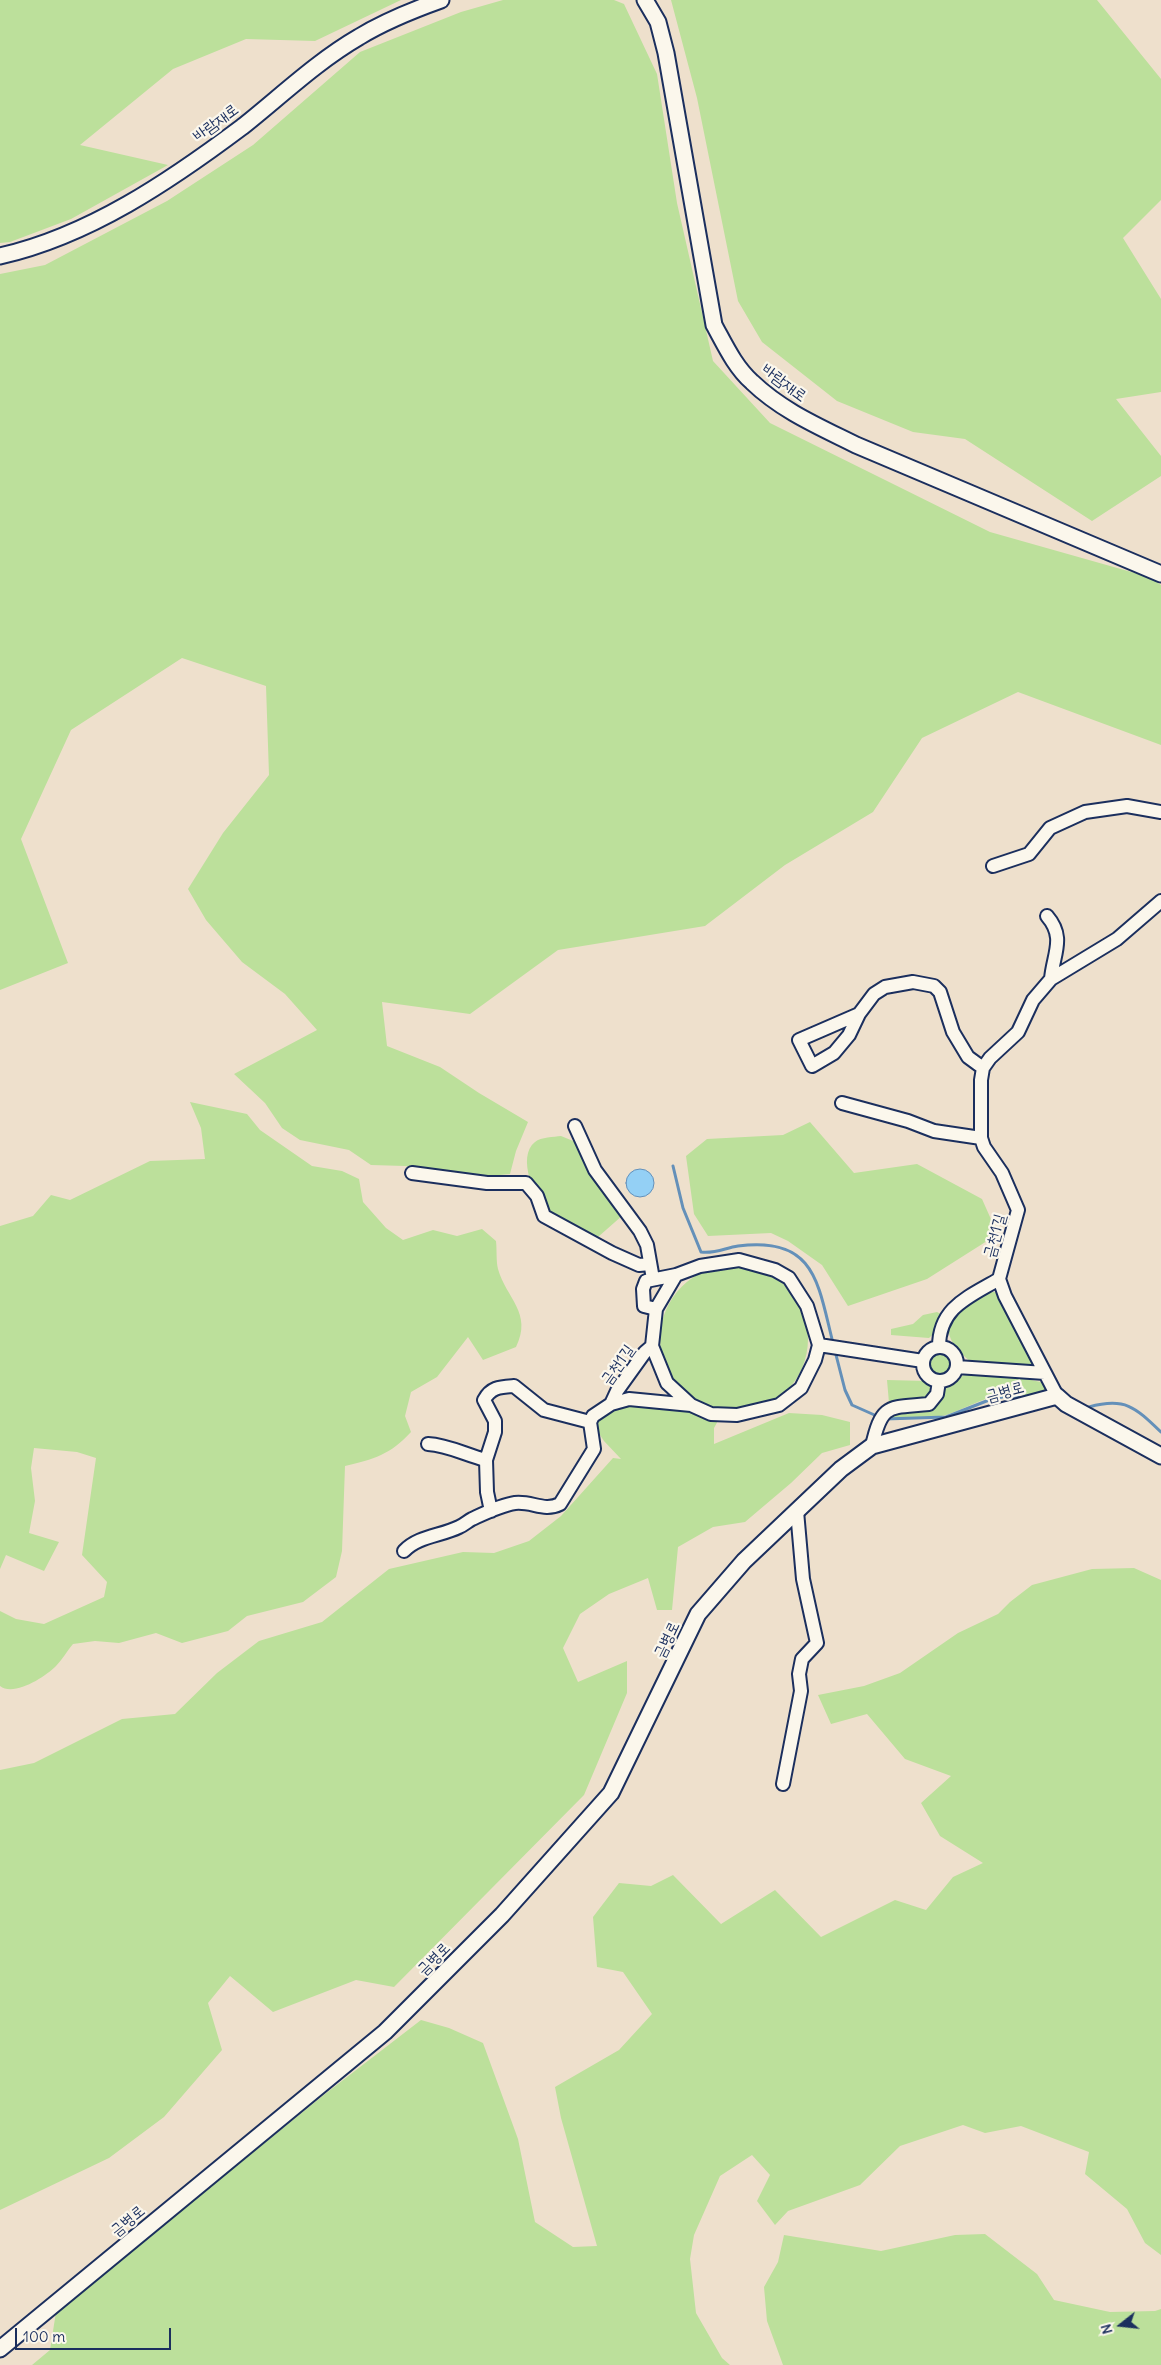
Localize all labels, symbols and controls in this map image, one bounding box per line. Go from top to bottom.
street label: 바람재로 [190,100,242,146]
street label: 바람재로 [758,360,810,406]
street label: 금천1길 [980,1212,1010,1260]
street label: 금천1길 [597,1341,639,1389]
street label: 금병로 [984,1378,1026,1406]
street label: 금병로 [650,1618,684,1662]
street label: 금병로 [414,1939,454,1979]
street label: 금병로 [107,2201,149,2241]
north arrow [1096,2300,1146,2350]
scale bar [18,2318,174,2350]
text: N [1097,2322,1117,2336]
text: 100 m [23,2327,65,2346]

